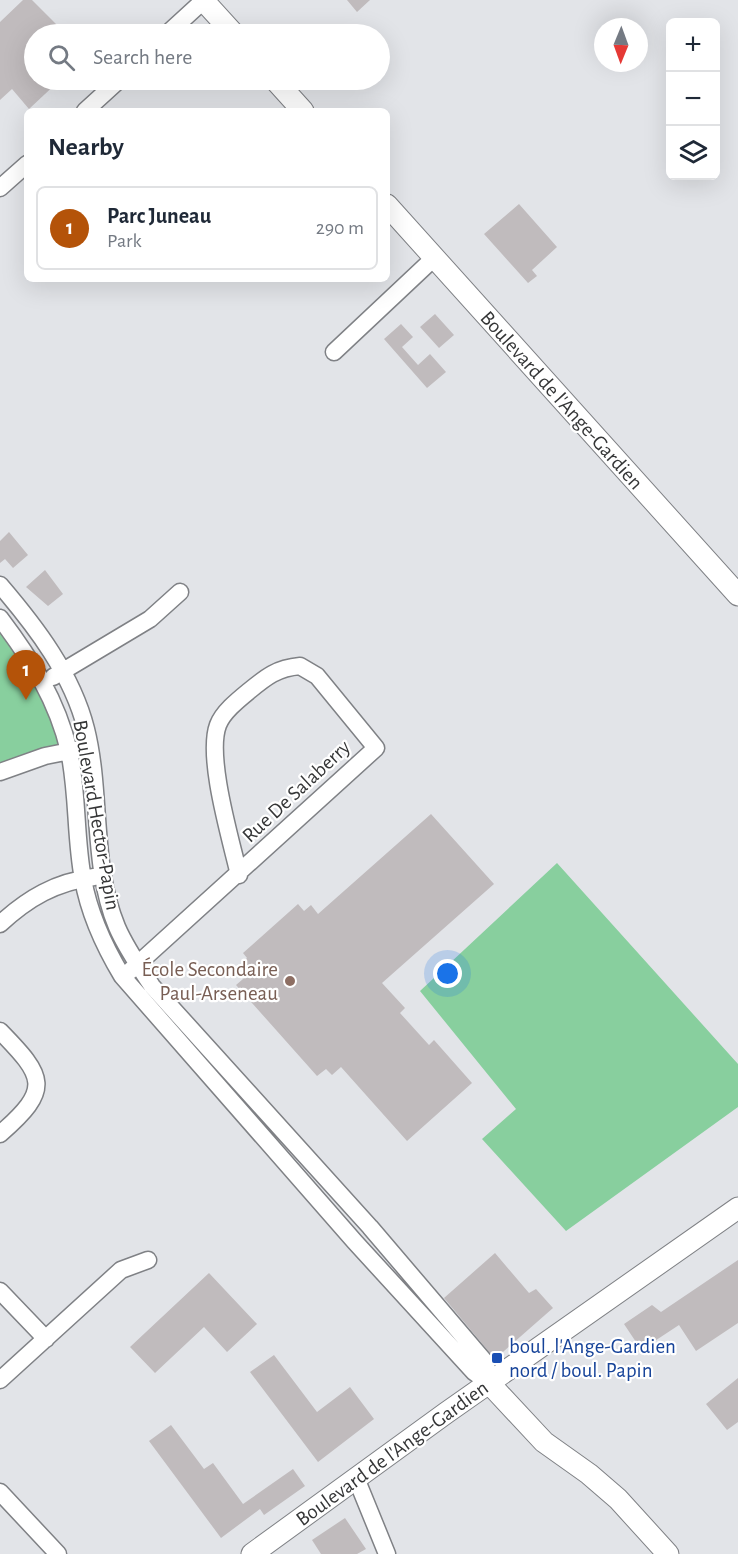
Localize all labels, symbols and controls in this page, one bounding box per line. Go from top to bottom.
north arrow [594,18,648,72]
map controls [666,18,720,180]
button: + [666,18,720,72]
search box [24,24,390,90]
icon: search [45,41,78,74]
text: Search here [93,46,192,68]
button: − [666,72,720,126]
button: layers [666,126,720,180]
text: Nearby [48,134,124,160]
text: Parc Juneau [107,205,211,227]
text: 1 [66,218,73,238]
text: 290 m [316,218,364,238]
text: Park [107,231,142,251]
street label: Boulevard de l'Ange-Gardien [476,307,647,493]
pin: 1 [6,650,46,700]
street label: Boulevard Hector-Papin [69,718,124,912]
street label: Rue De Salaberry [238,736,354,846]
place label: École Secondaire Paul-Arseneau [141,957,278,1004]
your location [433,959,462,988]
marker: École Secondaire Paul-Arseneau [283,974,297,988]
place label: boul. l'Ange-Gardien nord / boul. Papin [509,1336,676,1381]
marker: boul. l'Ange-Gardien nord / boul. Papin [490,1351,504,1365]
street label: Boulevard de l'Ange-Gardien [292,1377,492,1530]

